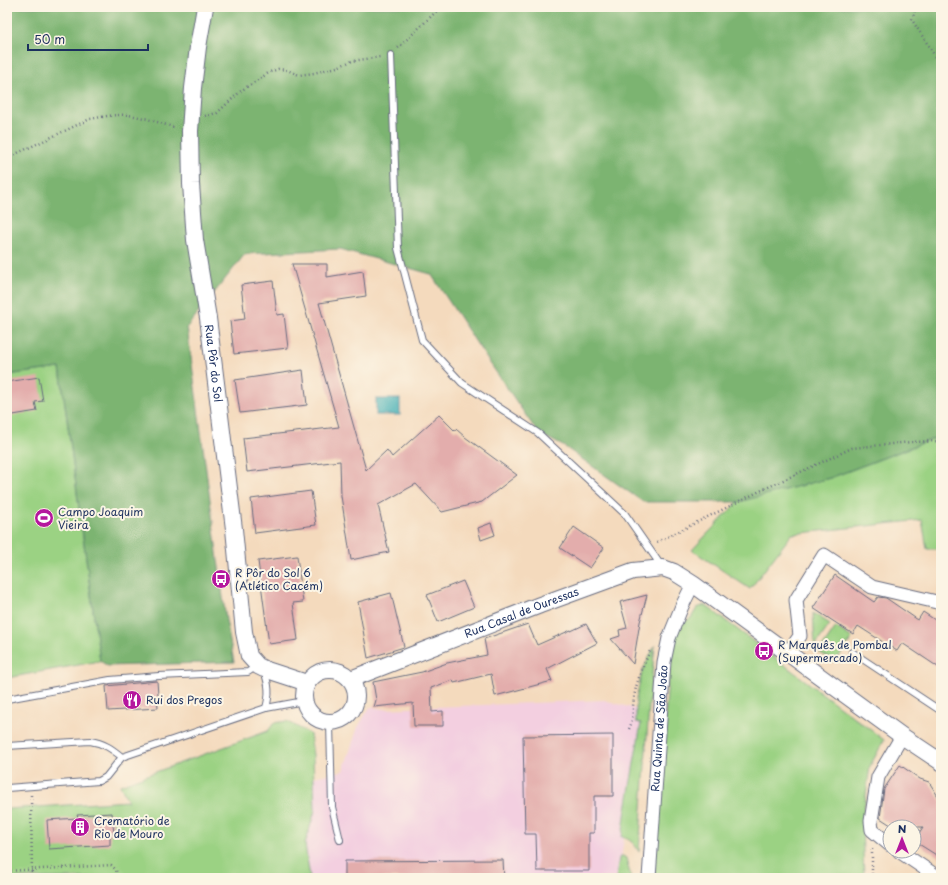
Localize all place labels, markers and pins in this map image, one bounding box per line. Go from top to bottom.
place label: Campo Joaquim Vieira [58,503,143,533]
sports icon: Campo Joaquim Vieira [33,507,55,529]
place label: R Pôr do Sol 6 (Atlético Cacém) [235,564,323,594]
bus stop icon: R Pôr do Sol 6 (Atlético Cacém) [210,568,232,590]
place label: R Marquês de Pombal (Supermercado) [778,636,892,666]
bus stop icon: R Marquês de Pombal (Supermercado) [753,640,775,662]
restaurant icon: Rui dos Pregos [121,689,143,711]
place label: Rui dos Pregos [146,691,222,708]
place label: Crematório de Rio de Mouro [94,812,170,842]
building icon: Crematório de Rio de Mouro [69,816,91,838]

